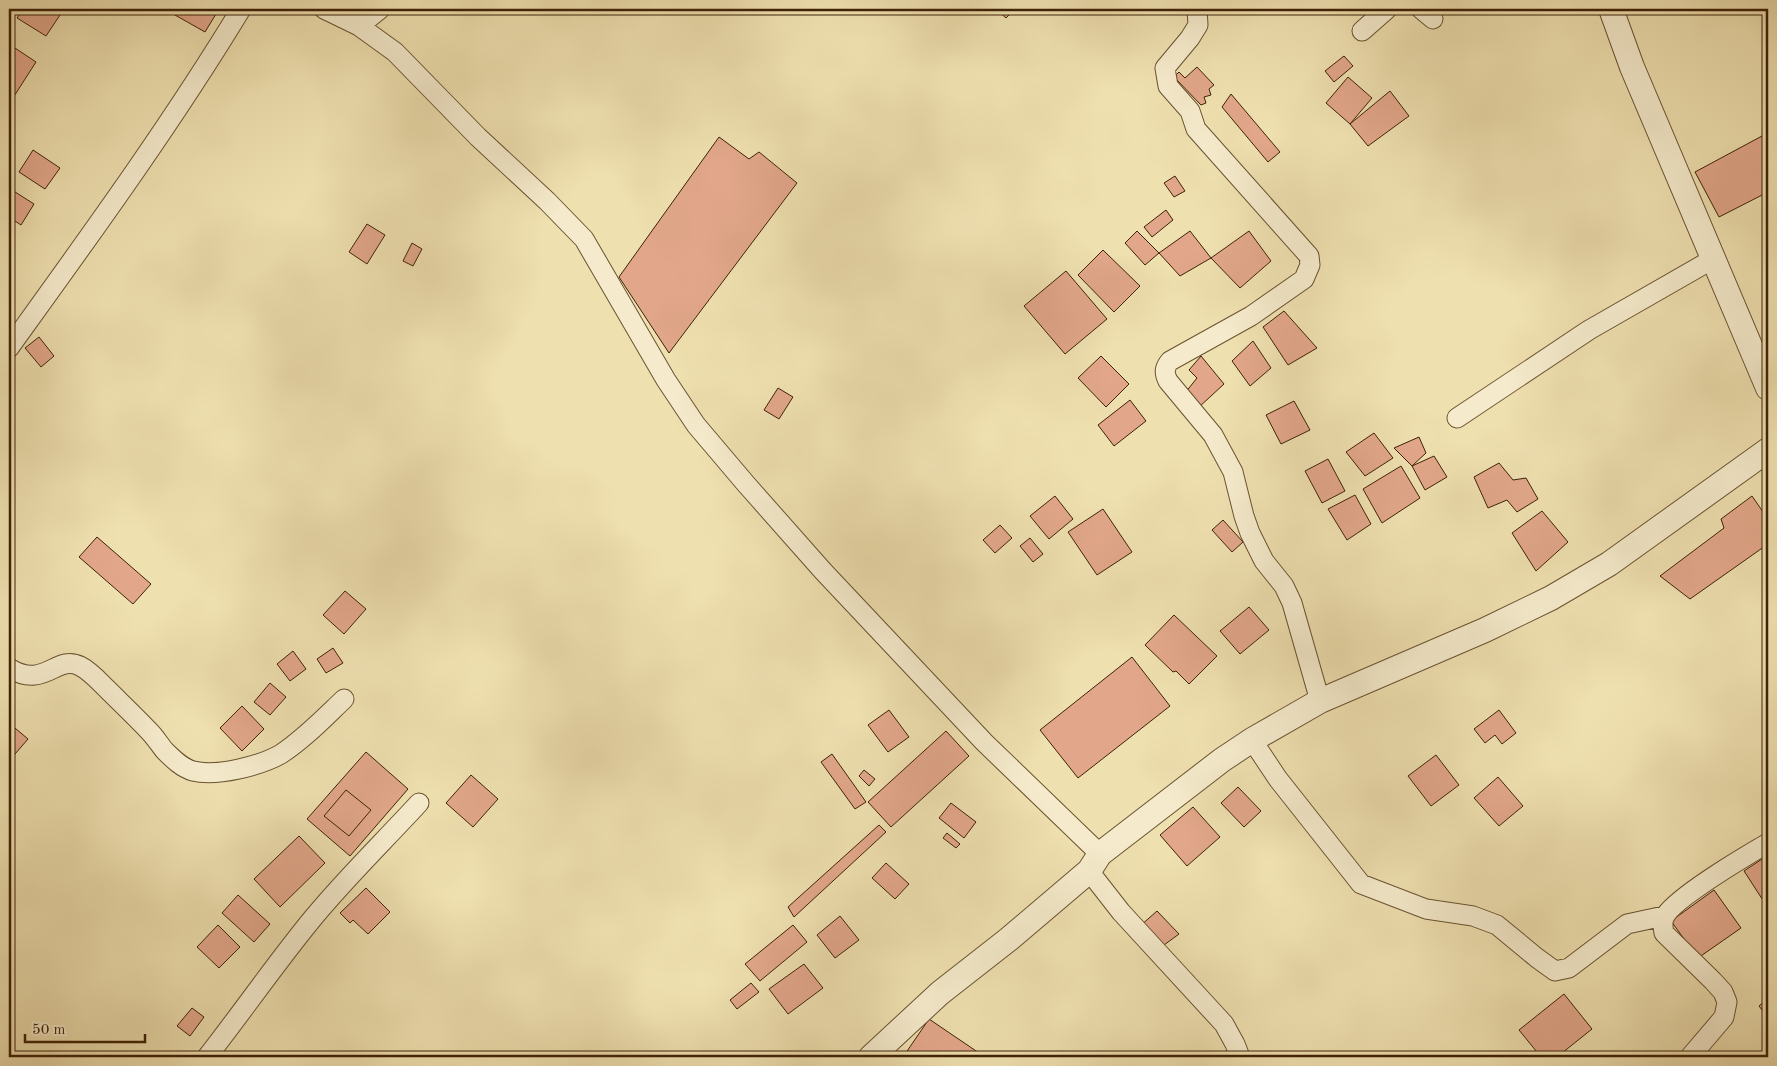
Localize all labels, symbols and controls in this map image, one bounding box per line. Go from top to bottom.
scale bar [25,1011,145,1043]
text: 50 m [32,1023,66,1038]

